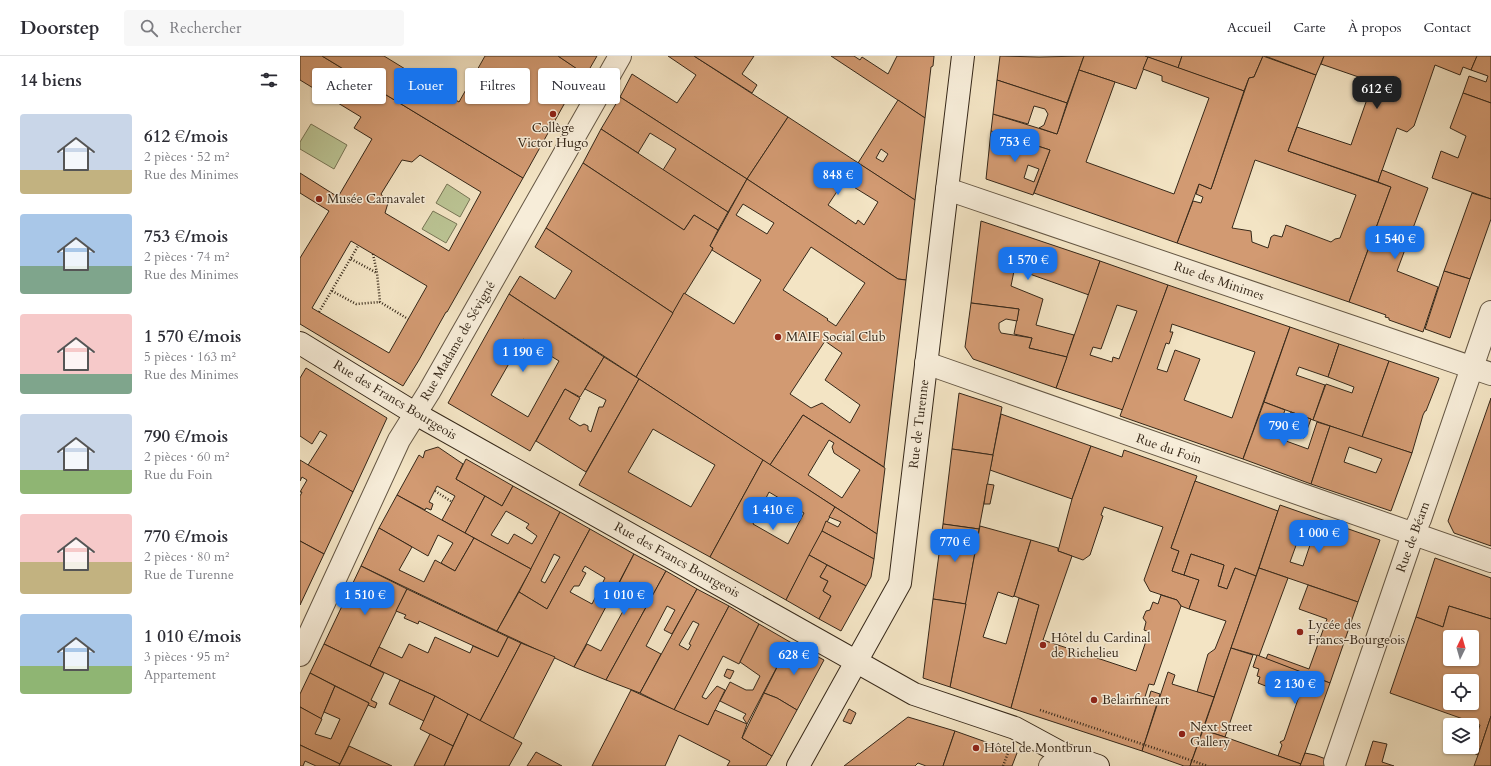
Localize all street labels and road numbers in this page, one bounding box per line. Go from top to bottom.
street label: Rue des Minimes [1171,257,1267,305]
street label: Rue Madame de Sévigné [416,278,500,404]
street label: Rue des Francs Bourgeois [330,356,460,444]
street label: Rue de Turenne [905,378,933,470]
street label: Rue du Foin [1134,429,1205,469]
street label: Rue de Béarn [1392,498,1434,575]
street label: Rue des Francs Bourgeois [611,518,743,602]

